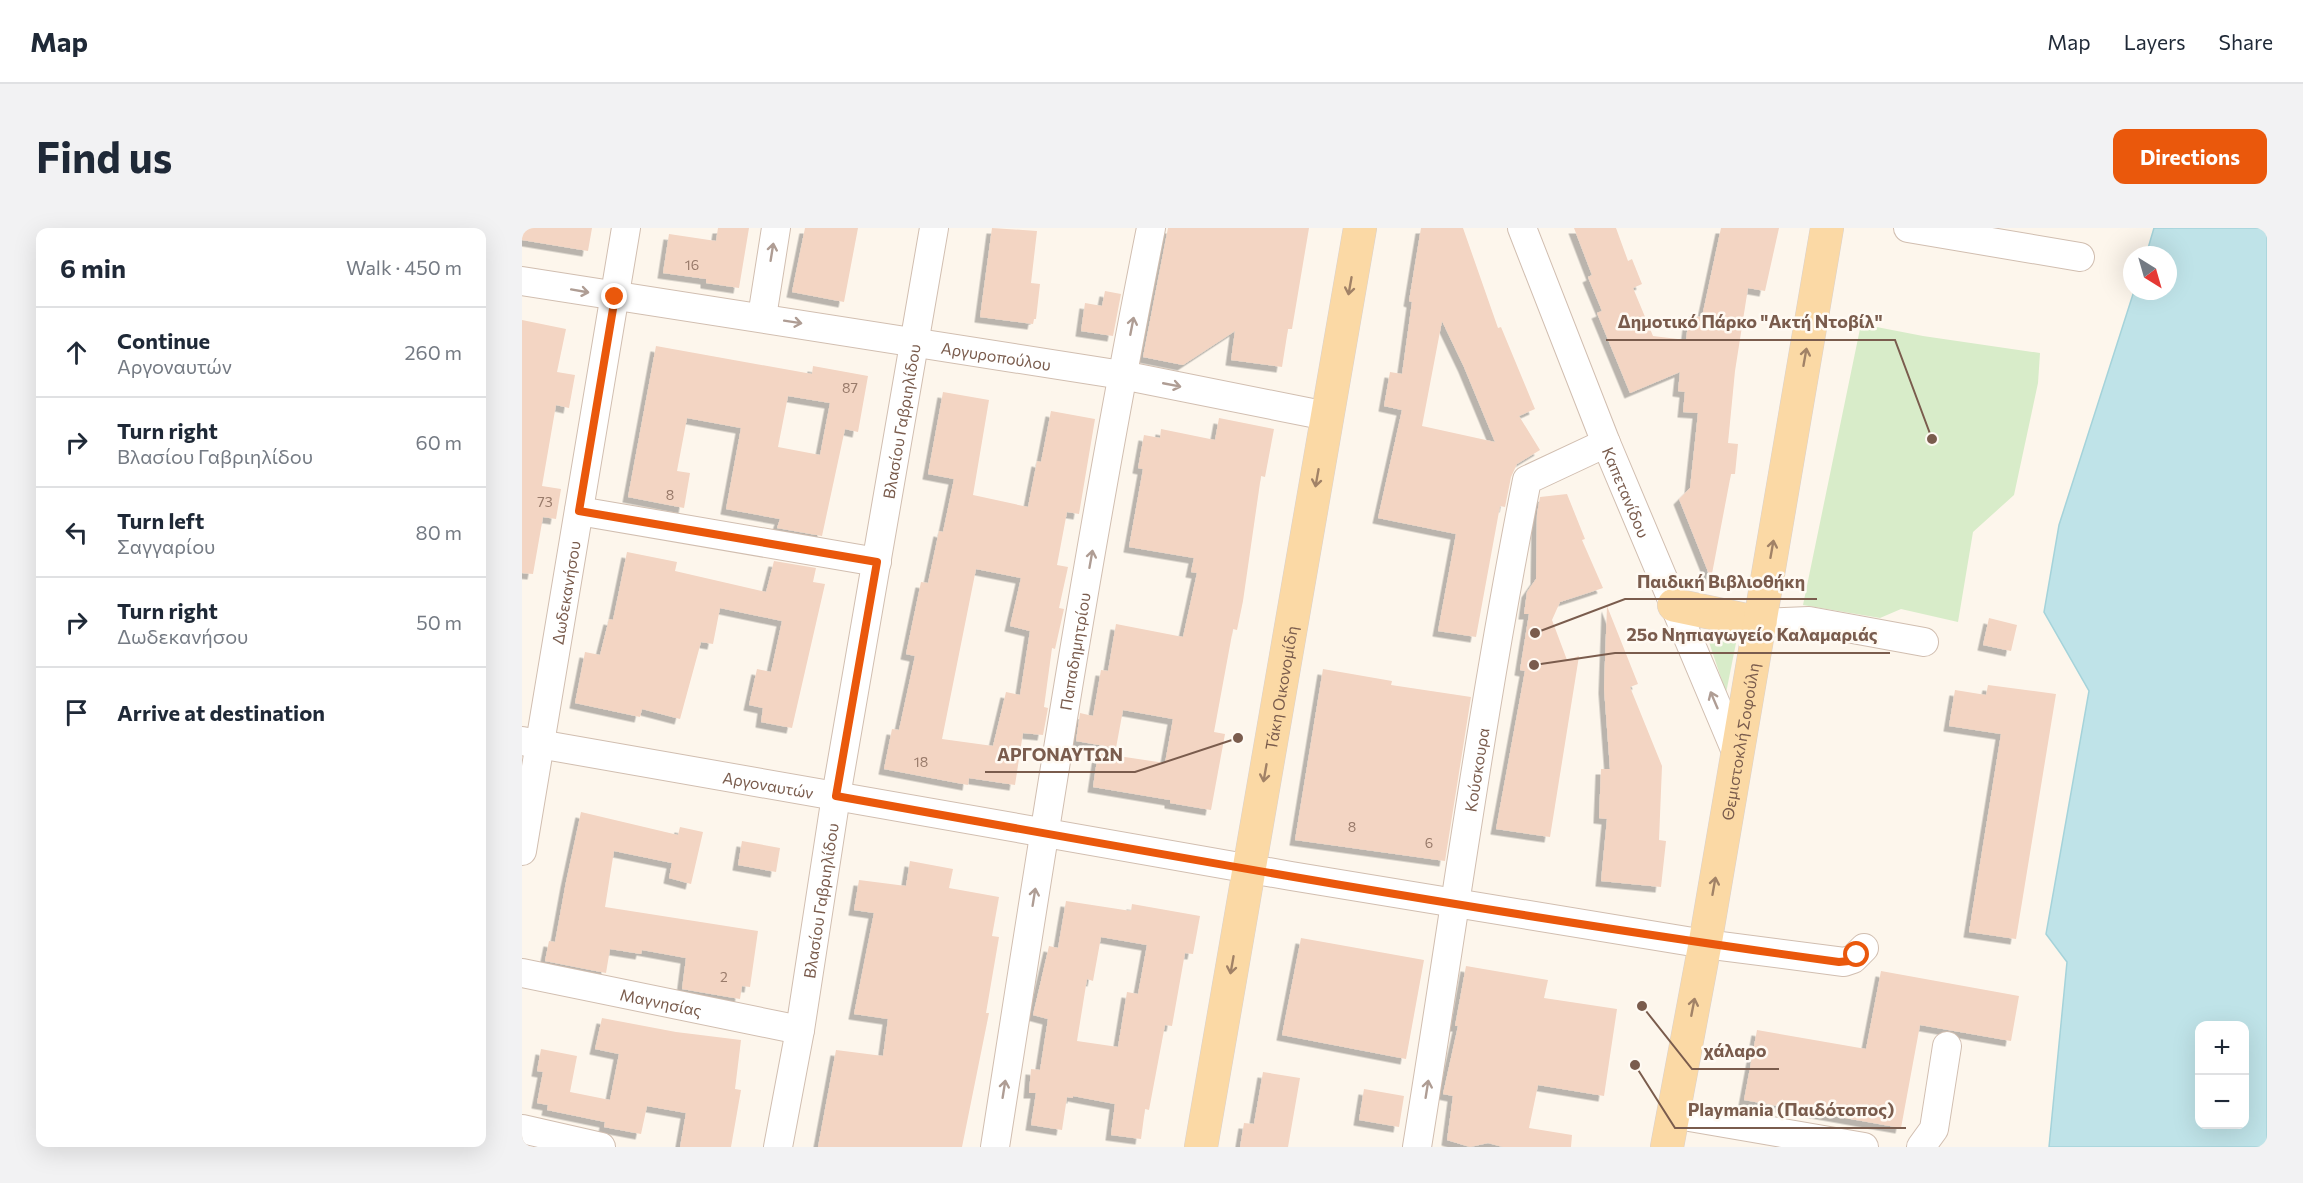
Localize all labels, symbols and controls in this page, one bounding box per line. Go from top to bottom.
text: Map [30,24,88,58]
text: Map [2047,29,2091,54]
text: Layers [2124,29,2186,54]
text: Share [2219,29,2273,54]
button: Directions [2113,129,2267,184]
text: Find us [36,130,172,182]
one-way arrow [767,243,778,262]
north arrow [2123,246,2177,300]
text: 6 min [60,252,126,283]
text: Walk · 450 m [346,255,462,279]
house number: 16 [685,256,699,273]
one-way arrow [1344,275,1355,295]
route end [601,283,627,309]
one-way arrow [569,285,589,296]
callout: Δημοτικό Πάρκο "Ακτή Ντοβίλ" [1606,304,1895,340]
text: Δημοτικό Πάρκο "Ακτή Ντοβίλ" [1617,310,1883,332]
one-way arrow [1127,316,1138,336]
one-way arrow [783,317,803,328]
text: Continue [117,327,210,354]
icon: ahead [60,336,93,369]
street label: Αργυροπούλου [940,337,1053,373]
text: 260 m [404,340,462,364]
street label: Βλασίου Γαβριηλίδου [878,342,923,500]
one-way arrow [1800,348,1811,367]
text: Αργοναυτών [117,354,232,378]
house number: 87 [842,379,858,396]
one-way arrow [1162,380,1181,391]
text: Turn right [117,417,218,444]
icon: right [60,426,93,459]
text: 60 m [416,430,462,454]
text: Βλασίου Γαβριηλίδου [117,444,313,468]
street label: Καπετανίδου [1599,444,1654,540]
one-way arrow [1311,467,1322,487]
house number: 8 [666,486,674,503]
house number: 73 [537,493,553,510]
text: Turn left [117,507,204,534]
icon: left [60,516,93,549]
text: 80 m [416,520,462,544]
text: Σαγγαρίου [117,534,215,558]
street label: Δωδεκανήσου [547,539,583,646]
one-way arrow [1767,540,1778,559]
one-way arrow [1085,550,1096,570]
callout: Παιδική Βιβλιοθήκη [1625,563,1817,599]
text: Παιδική Βιβλιοθήκη [1637,570,1805,592]
street label: Παπαδημητρίου [1055,591,1093,712]
text: Turn right [117,597,218,624]
icon: right [60,606,93,639]
text: 50 m [416,610,462,634]
callout: 25ο Νηπιαγωγείο Καλαμαριάς [1615,617,1890,653]
text: 25ο Νηπιαγωγείο Καλαμαριάς [1627,623,1878,645]
text: Δωδεκανήσου [117,624,248,648]
street label: Τάκη Οικονομίδη [1260,624,1301,751]
street label: Θεμιστοκλή Σοφούλη [1717,661,1762,822]
one-way arrow [1708,691,1719,710]
icon: arrive [60,696,93,729]
text: Arrive at destination [117,699,325,726]
street label: Κούσκουρα [1460,726,1492,813]
callout: ΑΡΓΟΝΑΥΤΩΝ [985,736,1135,772]
text: ΑΡΓΟΝΑΥΤΩΝ [997,743,1123,765]
house number: 18 [914,753,928,770]
one-way arrow [1259,763,1270,783]
street label: Αργοναυτών [721,767,815,802]
house number: 8 [1348,818,1356,835]
street label: Βλασίου Γαβριηλίδου [799,822,841,980]
house number: 6 [1425,834,1433,851]
one-way arrow [1709,877,1720,897]
one-way arrow [1029,887,1040,907]
route start [1843,941,1869,967]
one-way arrow [1226,955,1237,975]
house number: 2 [720,968,728,985]
street label: Μαγνησίας [619,984,704,1019]
one-way arrow [1688,998,1699,1017]
map controls [2195,1021,2249,1129]
button: + [2195,1021,2249,1075]
callout: χάλαρο [1692,1033,1779,1069]
text: χάλαρο [1704,1039,1767,1061]
button: − [2195,1075,2249,1129]
one-way arrow [999,1080,1010,1100]
one-way arrow [1421,1080,1432,1100]
callout: Playmania (Παιδότοπος) [1675,1092,1906,1128]
text: Playmania (Παιδότοπος) [1688,1098,1894,1120]

